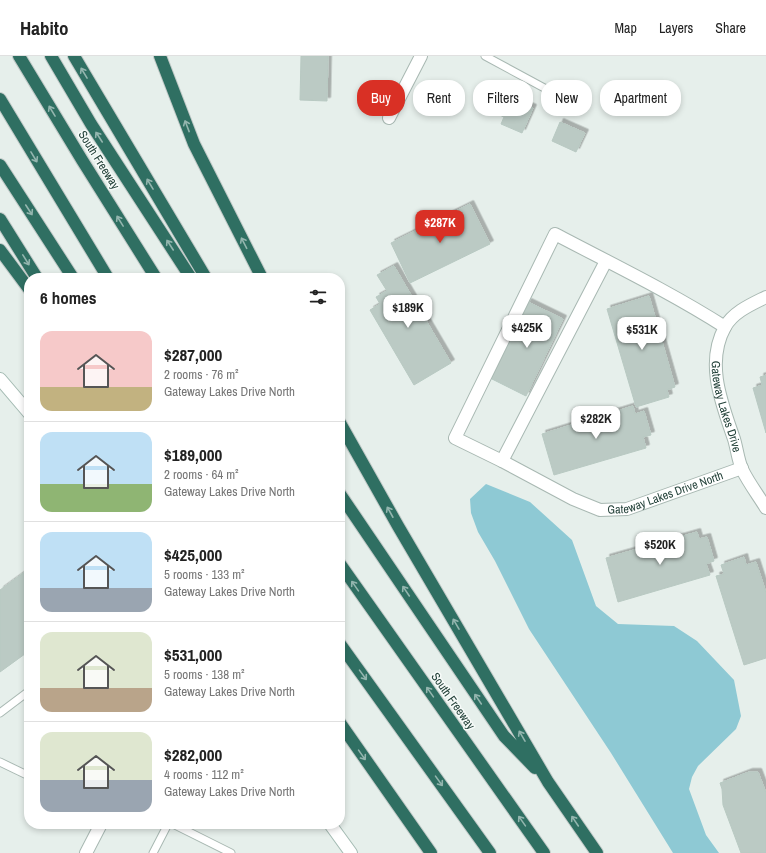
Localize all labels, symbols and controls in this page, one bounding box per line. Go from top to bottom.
text: Habito [20,15,68,41]
text: Map [615,19,637,37]
text: Layers [659,19,693,37]
text: Share [715,19,746,37]
one-way arrow [79,67,87,79]
chip: Buy [357,80,405,116]
chip: Rent [413,80,465,116]
chip: Filters [473,80,533,116]
chip: New [541,80,592,116]
chip: Apartment [600,80,681,116]
one-way arrow [48,106,56,117]
one-way arrow [183,121,191,133]
street label: South Freeway [75,128,123,192]
one-way arrow [95,131,103,142]
one-way arrow [31,151,39,163]
one-way arrow [146,178,154,190]
one-way arrow [25,204,33,215]
pin: $287K [412,210,468,244]
text: $287K [424,214,456,231]
one-way arrow [116,215,124,227]
one-way arrow [240,237,247,249]
one-way arrow [166,240,174,251]
one-way arrow [22,254,30,265]
text: 6 homes [40,286,97,309]
icon: filters [307,286,329,308]
pin: $189K [380,295,436,329]
text: $189K [392,299,424,316]
pin: $425K [499,315,555,349]
pin: $531K [614,317,670,351]
text: $425K [511,319,543,336]
text: $531K [626,321,658,338]
text: $287,000 [164,343,222,366]
icon: home [72,347,120,395]
street label: Gateway Lakes Drive [708,361,745,454]
text: 2 rooms · 76 m² [164,366,239,383]
text: Gateway Lakes Drive North [164,383,295,400]
pin: $282K [568,406,624,440]
text: $282K [580,410,612,427]
text: $189,000 [164,443,222,466]
icon: home [72,448,120,496]
text: 2 rooms · 64 m² [164,466,239,483]
street label: Gateway Lakes Drive North [607,467,725,518]
text: Gateway Lakes Drive North [164,483,295,500]
one-way arrow [385,506,393,518]
pin: $520K [632,532,688,566]
text: $520K [644,536,676,553]
text: $425,000 [164,543,222,566]
icon: home [72,548,120,596]
text: 5 rooms · 133 m² [164,566,245,583]
one-way arrow [351,581,359,592]
text: Gateway Lakes Drive North [164,583,295,600]
one-way arrow [402,586,410,597]
one-way arrow [451,618,459,630]
text: $531,000 [164,643,222,666]
icon: home [72,648,120,696]
text: 5 rooms · 138 m² [164,666,245,683]
street label: South Freeway [427,669,479,733]
one-way arrow [359,670,367,681]
text: Gateway Lakes Drive North [164,683,295,700]
one-way arrow [426,687,434,698]
one-way arrow [474,693,483,704]
one-way arrow [517,730,525,742]
text: $282,000 [164,743,222,766]
icon: home [72,748,120,796]
one-way arrow [358,749,366,760]
text: 4 rooms · 112 m² [164,766,244,783]
one-way arrow [434,775,443,786]
text: Gateway Lakes Drive North [164,783,295,800]
one-way arrow [518,816,526,827]
one-way arrow [571,816,579,827]

